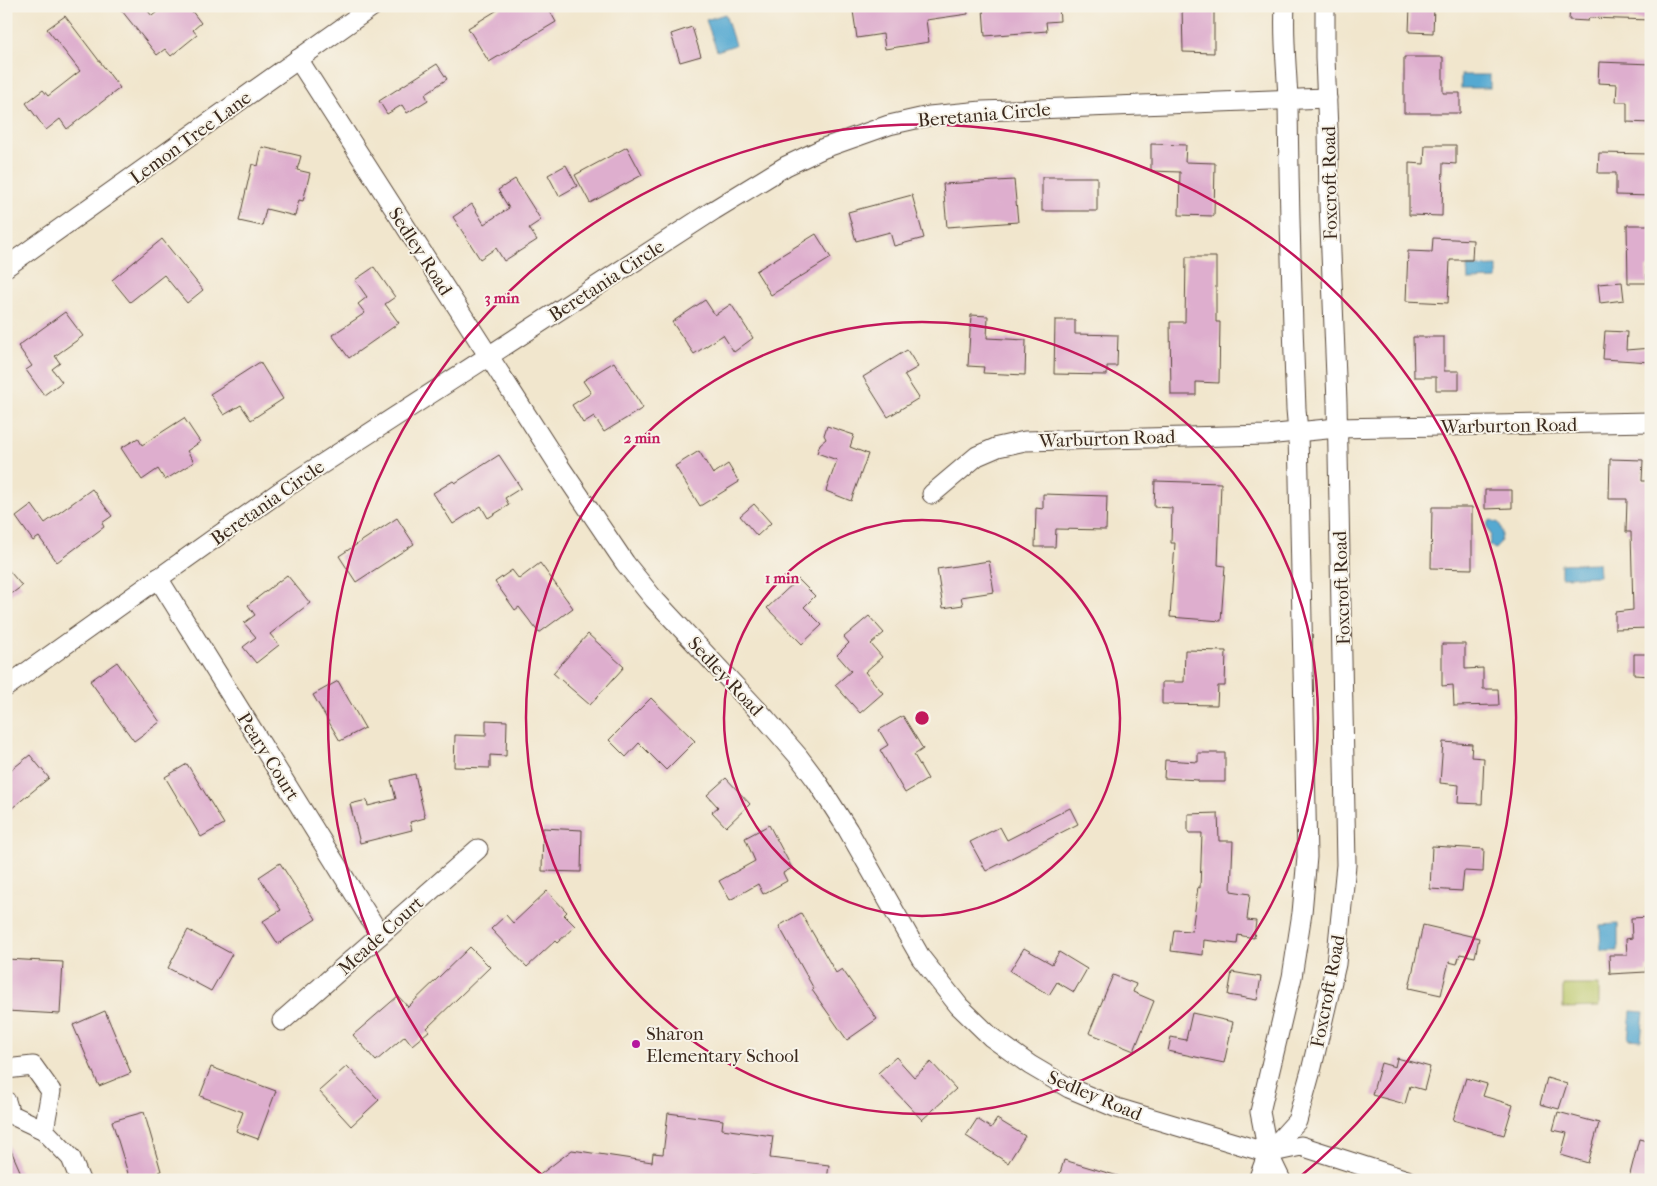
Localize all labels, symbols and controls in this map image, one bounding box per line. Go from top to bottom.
street label: Lemon Tree Lane [126,87,255,189]
street label: Beretania Circle [917,98,1051,132]
street label: Foxcroft Road [1318,125,1342,240]
street label: Sedley Road [384,204,457,300]
street label: Beretania Circle [545,235,668,326]
text: 3 min [485,289,520,307]
street label: Warburton Road [1440,414,1578,438]
street label: Warburton Road [1037,426,1176,452]
text: 2 min [624,429,661,447]
street label: Beretania Circle [207,456,328,550]
street label: Foxcroft Road [1329,530,1355,645]
text: 1 min [765,569,799,587]
street label: Sedley Road [683,633,768,721]
street label: Peary Court [232,709,304,805]
centre of rings [913,709,931,727]
street label: Meade Court [333,892,428,980]
street label: Foxcroft Road [1306,932,1350,1049]
place label: Sharon Elementary School [646,1023,799,1067]
marker: Sharon Elementary School [630,1038,642,1050]
street label: Sedley Road [1044,1066,1146,1126]

